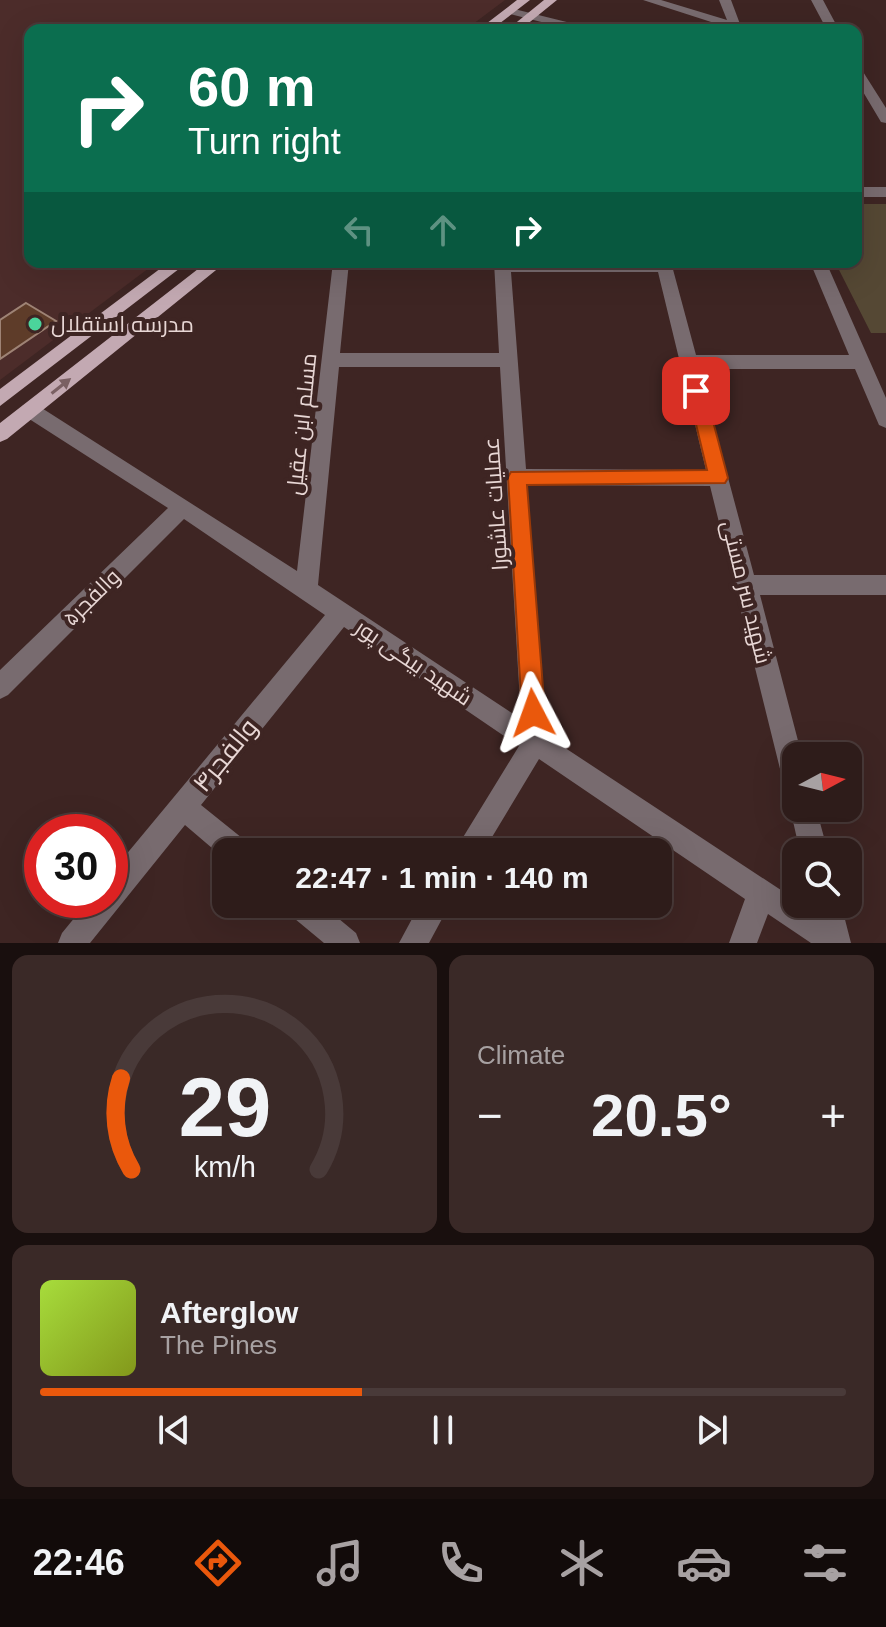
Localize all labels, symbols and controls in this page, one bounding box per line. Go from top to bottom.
text: 60 m [188,55,316,118]
icon: right [56,56,160,160]
text: Turn right [188,121,341,162]
icon: left [337,208,381,252]
icon: ahead [421,208,465,252]
icon: right [505,208,549,252]
place label: مدرسه استقلال [51,312,194,337]
marker: مدرسه استقلال [26,315,44,333]
street label: مسلم ابن عقیل [282,352,324,497]
pin [662,357,730,425]
icon: arrive [674,369,718,413]
one-way arrow [51,378,71,394]
street label: عملیات عاشورا [478,437,513,571]
street label: شهید سر مستی [716,518,776,666]
street label: والفجر۵ [58,564,125,631]
street label: شهید بیگی پور [348,613,477,712]
position arrow [491,671,575,755]
street label: والفجر۴ [186,712,264,798]
north arrow [782,742,862,822]
map controls [782,742,862,918]
speed limit sign: 30 [24,814,128,918]
button: search [782,838,862,918]
text: 22:47 · 1 min · 140 m [295,861,589,894]
text: Climate [477,1040,565,1070]
text: 29 [178,1061,271,1154]
text: 20.5° [591,1082,732,1149]
text: − [477,1091,503,1140]
text: + [820,1091,846,1140]
text: km/h [194,1151,255,1183]
text: Afterglow [160,1296,298,1329]
text: The Pines [160,1330,277,1360]
icon: previous [152,1408,196,1452]
icon: pause [421,1408,465,1452]
icon: next [690,1408,734,1452]
icon: directions [190,1535,246,1591]
icon: music [312,1535,368,1591]
icon: phone [433,1535,489,1591]
icon: climate [554,1535,610,1591]
icon: car [676,1535,732,1591]
icon: filters [797,1535,853,1591]
text: 22:46 [33,1542,125,1583]

